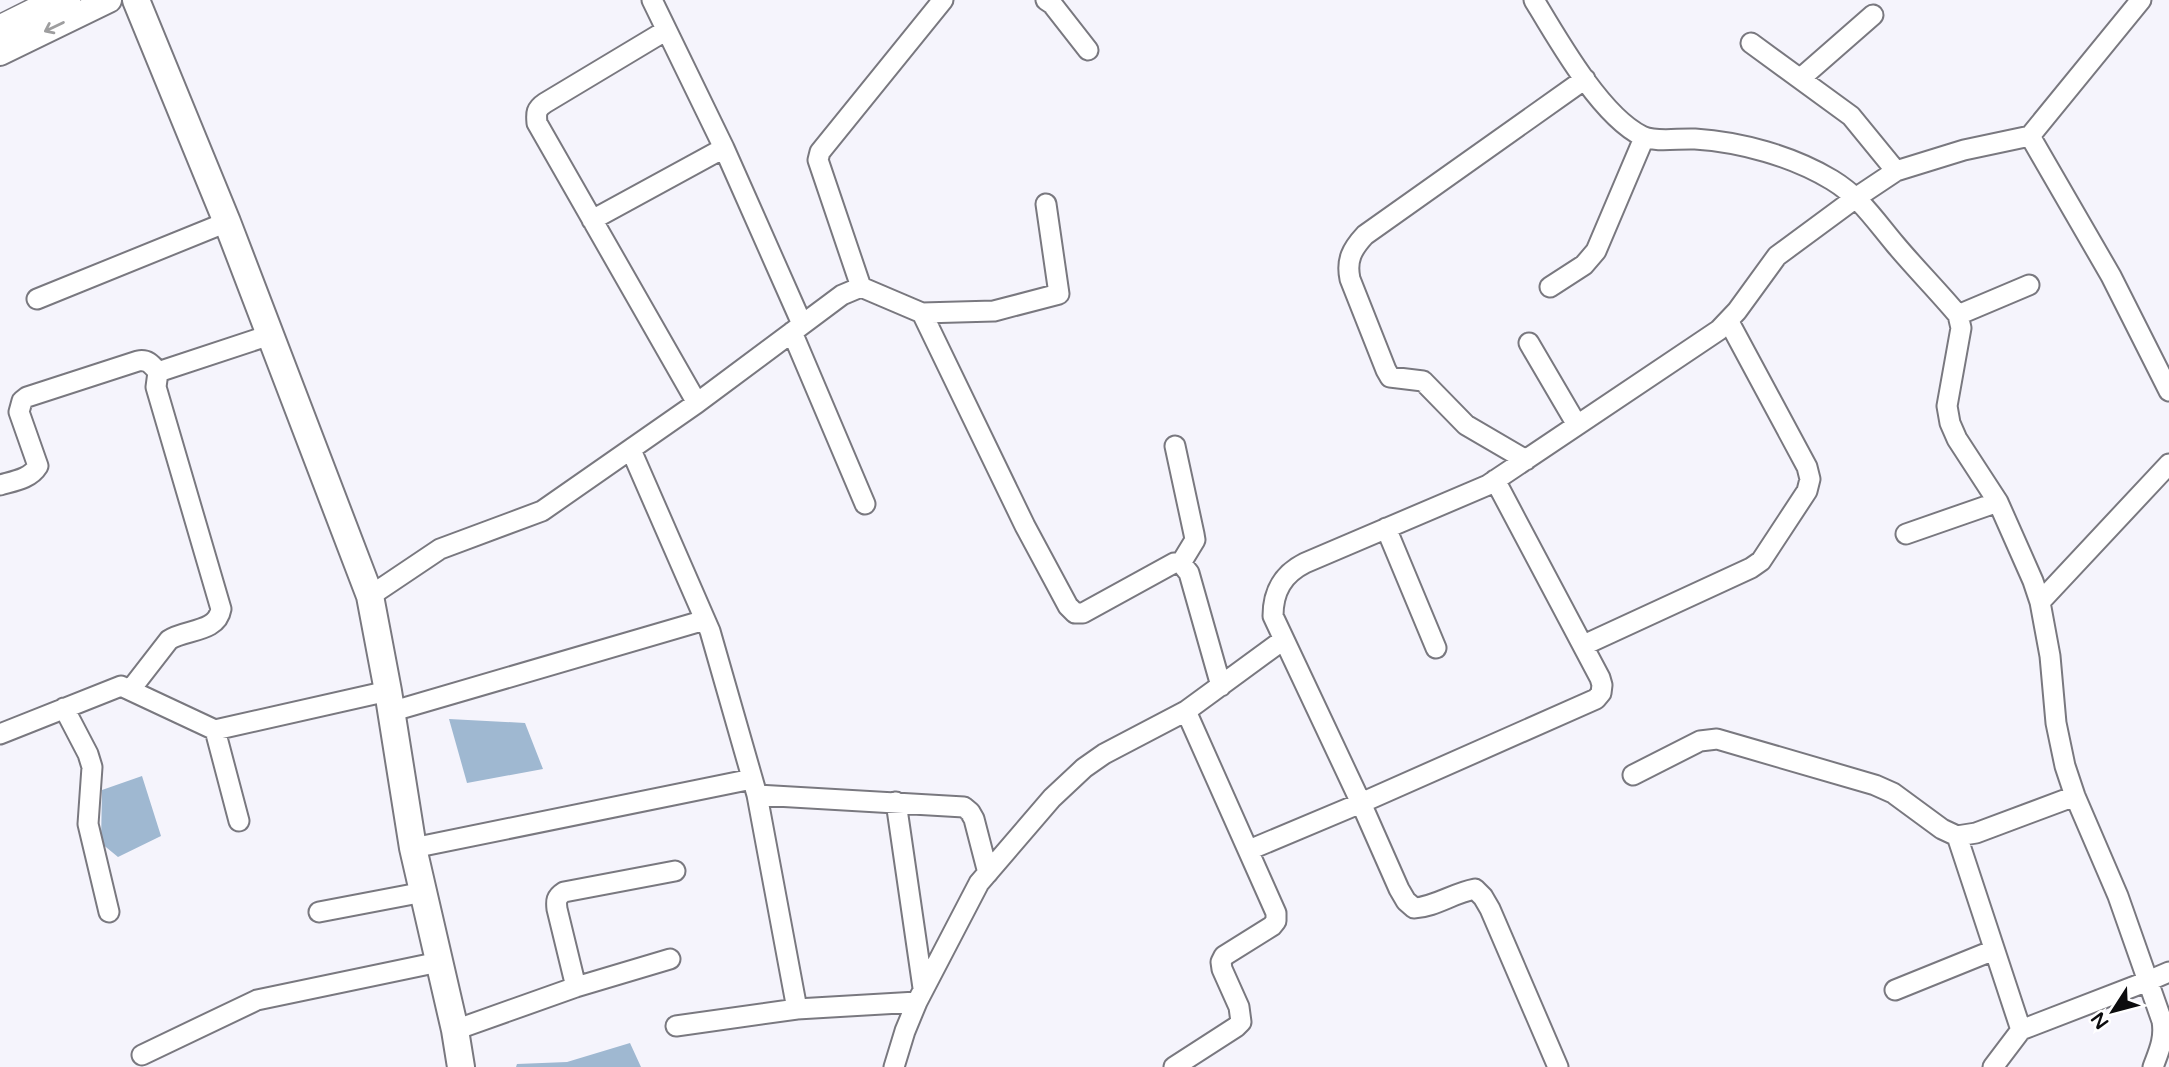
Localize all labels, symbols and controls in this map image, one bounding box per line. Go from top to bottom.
one-way arrow [44,20,65,34]
north arrow [2078,976,2148,1046]
text: N [2087,1008,2113,1033]

